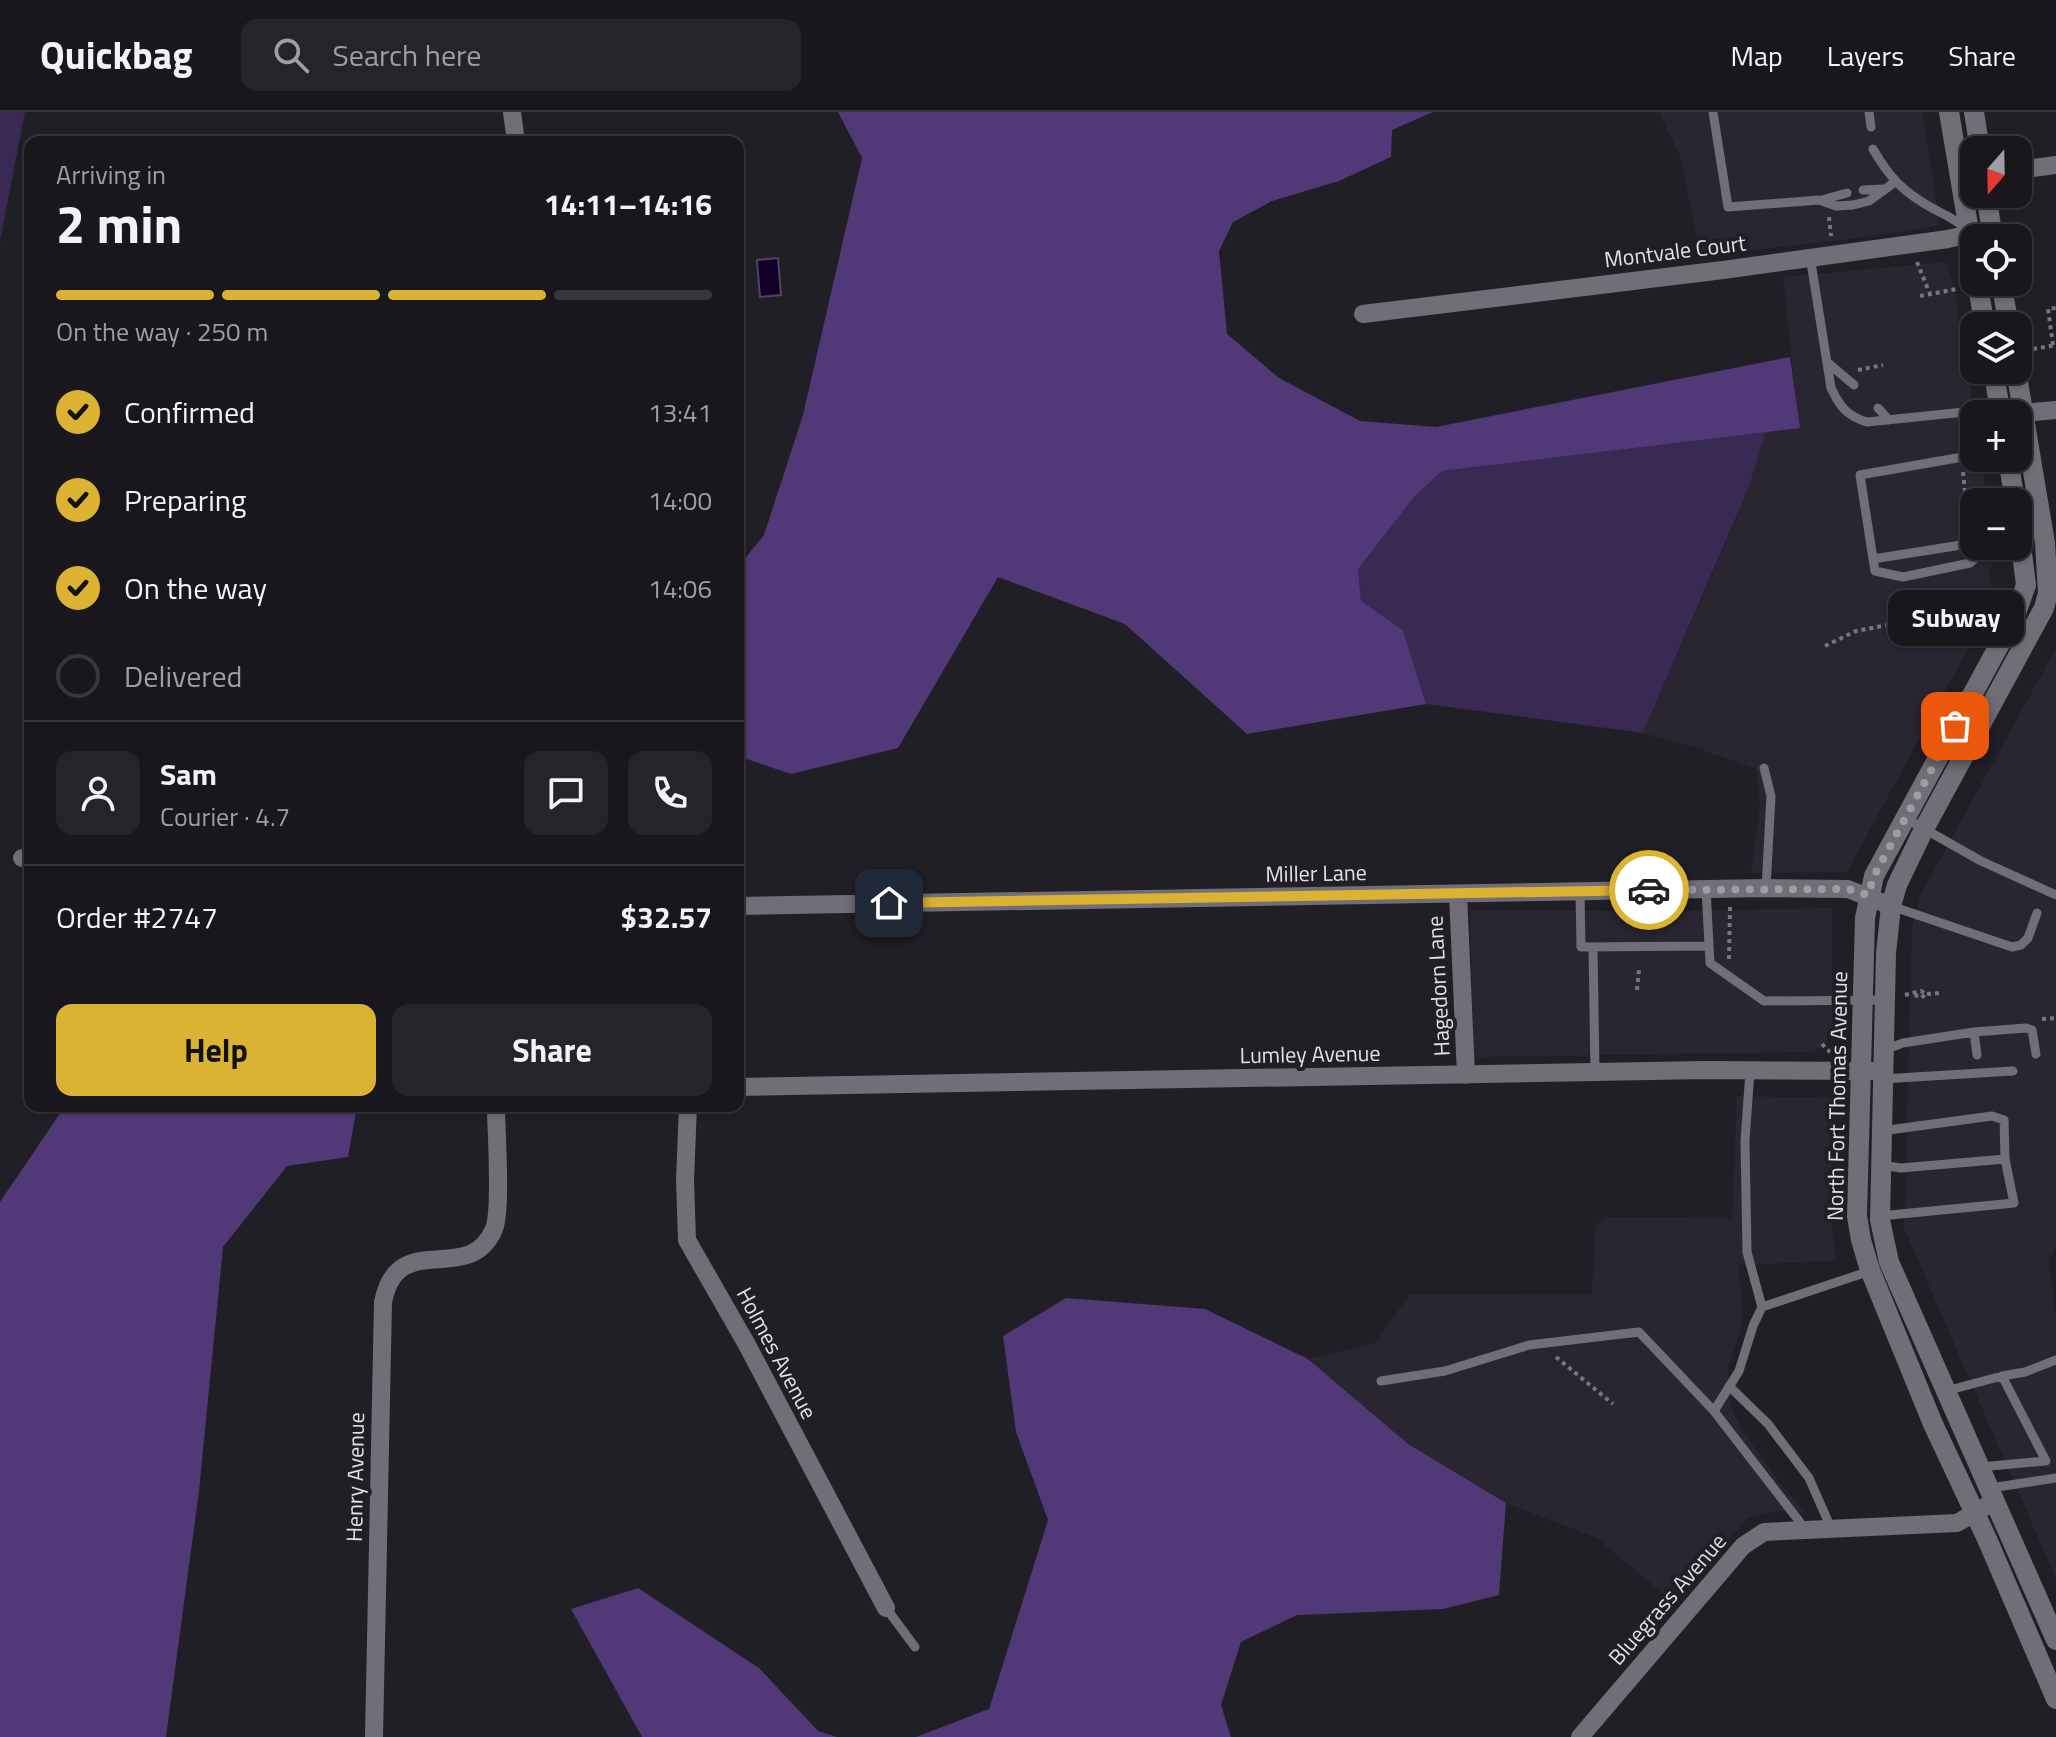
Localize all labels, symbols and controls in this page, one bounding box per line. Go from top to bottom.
search box [241,19,801,91]
text: Quickbag [40,26,193,84]
text: Search here [333,32,481,78]
icon: search [269,33,313,77]
text: Map [1730,34,1783,77]
text: Layers [1827,34,1904,77]
text: Share [1948,34,2016,77]
north arrow [1960,136,2032,208]
map controls [1960,136,2032,560]
text: Arriving in [56,155,166,194]
text: 14:11–14:16 [544,181,712,227]
text: 2 min [56,184,182,263]
button: locate [1960,224,2032,296]
street label: Montvale Court [1602,225,1748,277]
text: On the way · 250 m [56,312,268,351]
button: layers [1960,312,2032,384]
text: Confirmed [124,389,255,435]
icon: check [56,390,100,434]
text: 13:41 [648,393,712,432]
button: + [1960,400,2032,472]
text: Preparing [124,477,246,523]
icon: check [56,478,100,522]
text: 14:00 [648,481,712,520]
button: − [1960,488,2032,560]
text: On the way [124,565,267,611]
icon: check [56,566,100,610]
text: 14:06 [648,569,712,608]
callout: Subway [1887,590,2023,646]
text: Subway [1912,598,2000,637]
text: Delivered [124,653,242,699]
pin [1921,692,1989,760]
icon: bag [1933,704,1977,748]
button: person [56,751,140,835]
text: Sam [160,751,217,797]
button: chat [524,751,608,835]
button: phone [628,751,712,835]
text: Courier · 4.7 [160,797,290,836]
courier [1609,850,1689,930]
street label: Miller Lane [1265,855,1367,891]
icon: car [1627,868,1671,912]
pin [855,869,923,937]
icon: home [867,881,911,925]
text: Order #2747 [56,894,218,940]
text: $32.57 [620,894,712,940]
street label: Hagedorn Lane [1417,915,1459,1057]
street label: North Fort Thomas Avenue [1818,971,1856,1221]
button: Help [56,1004,376,1096]
button: Share [392,1004,712,1096]
street label: Lumley Avenue [1239,1036,1381,1072]
street label: Holmes Avenue [728,1281,826,1425]
street label: Henry Avenue [337,1412,373,1542]
street label: Bluegrass Avenue [1600,1525,1734,1673]

